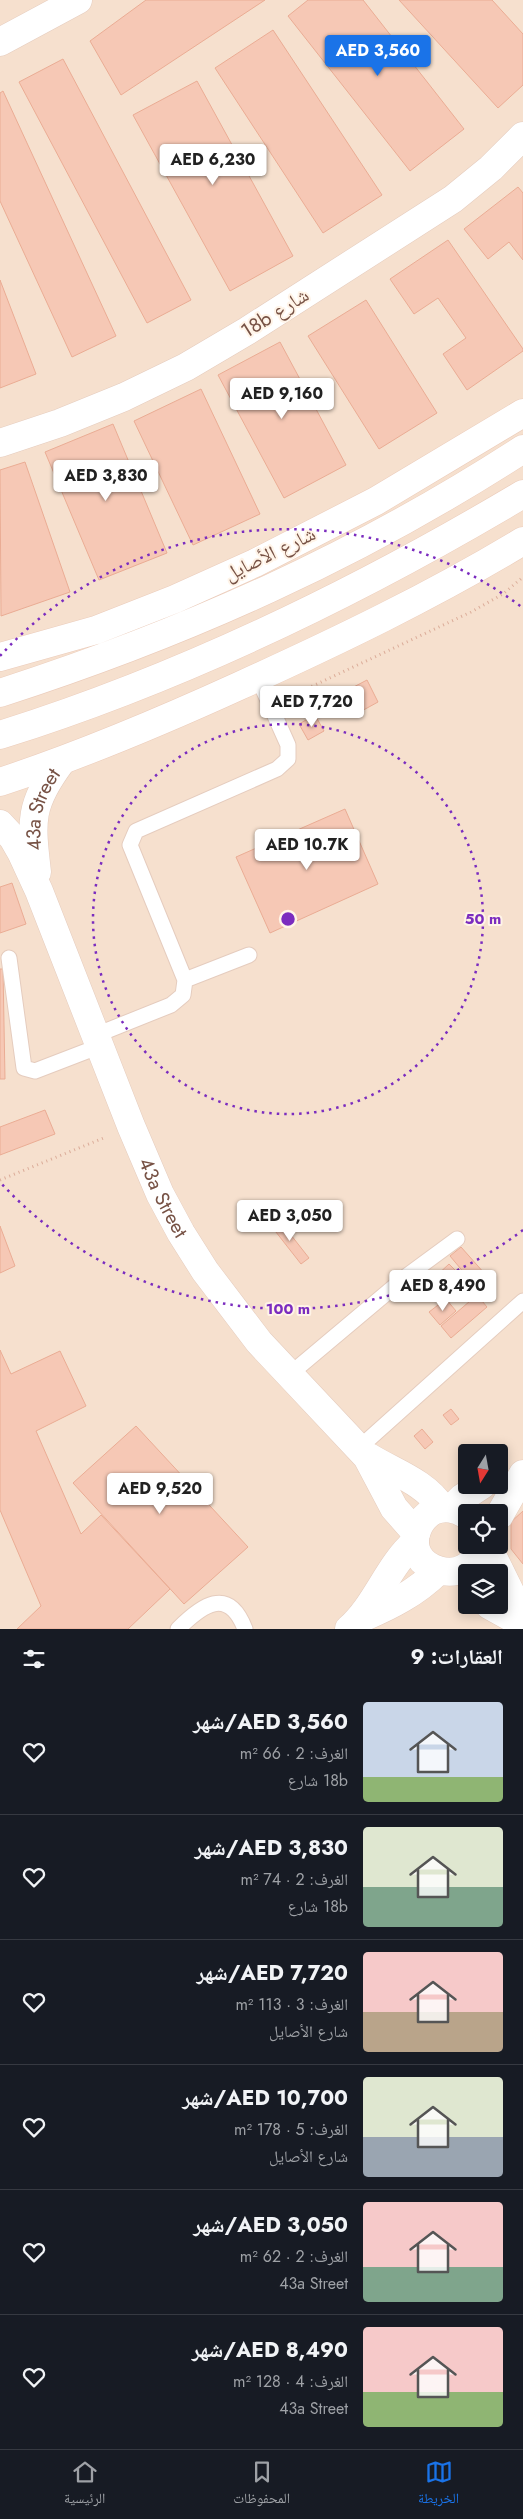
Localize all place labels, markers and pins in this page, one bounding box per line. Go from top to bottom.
pin: AED 3,560 [321,34,435,77]
pin: AED 6,230 [156,144,270,186]
pin: AED 9,160 [225,378,339,420]
pin: AED 3,830 [49,460,163,502]
pin: AED 7,720 [255,686,369,728]
pin: AED 10.7K [250,828,364,871]
centre of rings [279,910,297,928]
pin: AED 3,050 [233,1200,347,1242]
pin: AED 8,490 [386,1270,500,1312]
pin: AED 9,520 [103,1472,217,1515]

